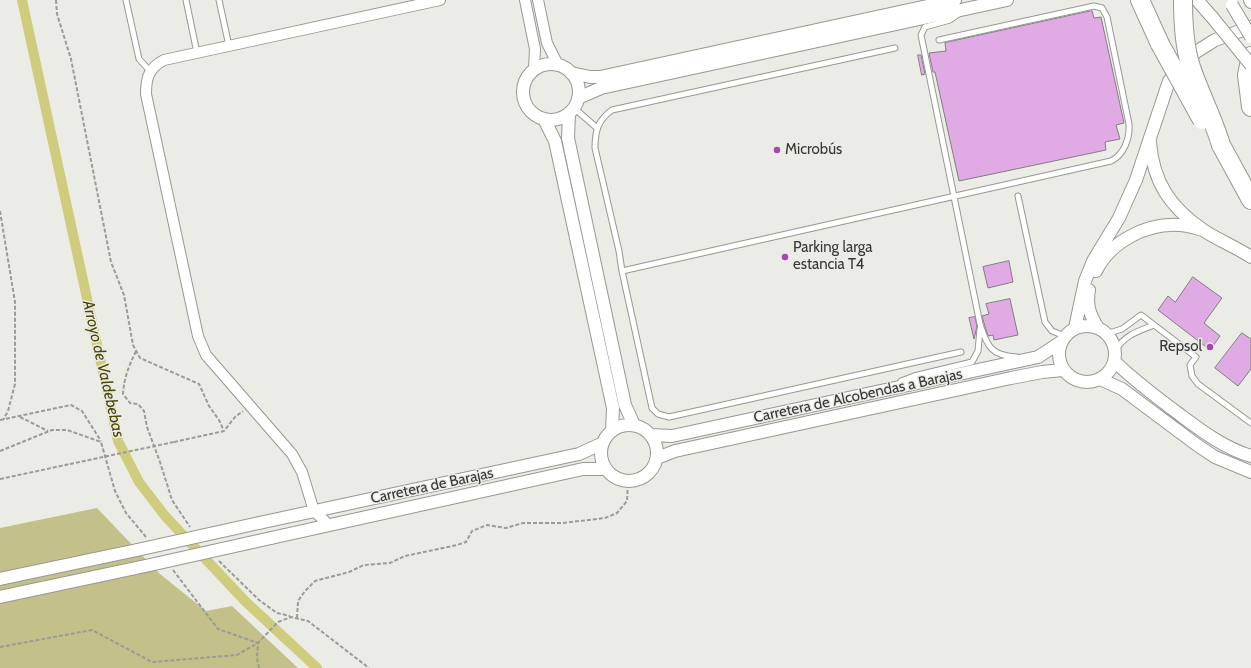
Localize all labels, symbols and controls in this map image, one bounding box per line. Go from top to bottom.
place label: Microbús [785,141,842,159]
marker: Microbús [772,145,782,155]
place label: Parking larga estancia T4 [793,239,872,274]
marker: Parking larga estancia T4 [780,252,790,262]
water label: Arroyo de Valdebebas [78,299,128,439]
place label: Repsol [1159,338,1202,356]
marker: Repsol [1205,342,1215,352]
street label: Carretera de Alcobendas a Barajas [752,365,964,427]
street label: Carretera de Barajas [369,464,495,508]

